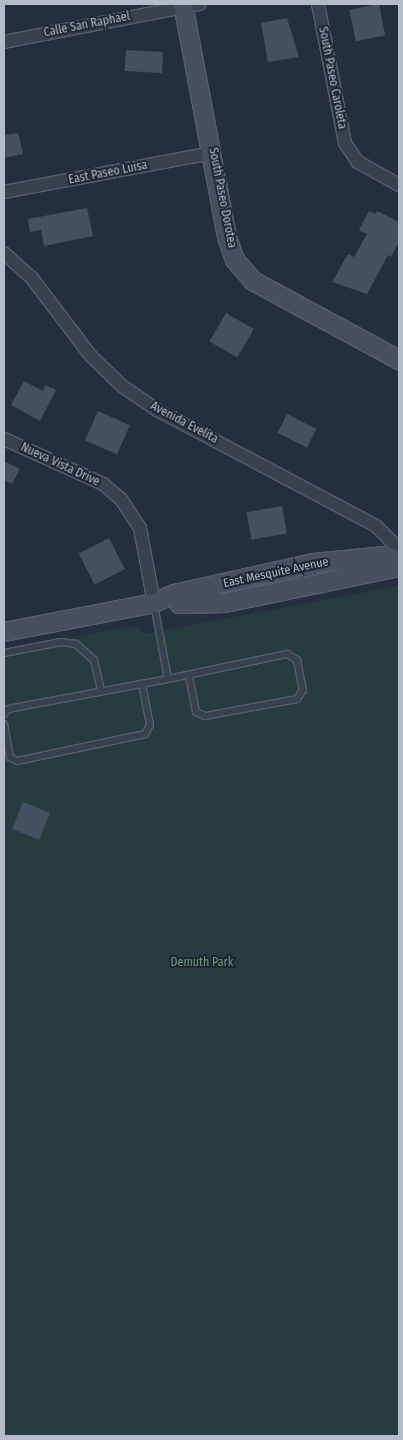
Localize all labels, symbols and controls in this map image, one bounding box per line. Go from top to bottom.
street label: Calle San Raphael [43,10,131,40]
street label: South Paseo Caroleta [315,26,349,130]
street label: South Paseo Dorotea [205,146,239,250]
street label: East Paseo Luisa [67,158,149,188]
street label: Avenida Evelita [148,399,220,447]
street label: Nueva Vista Drive [18,440,102,490]
street label: East Mesquite Avenue [222,555,330,591]
park label: Demuth Park [171,956,233,970]

